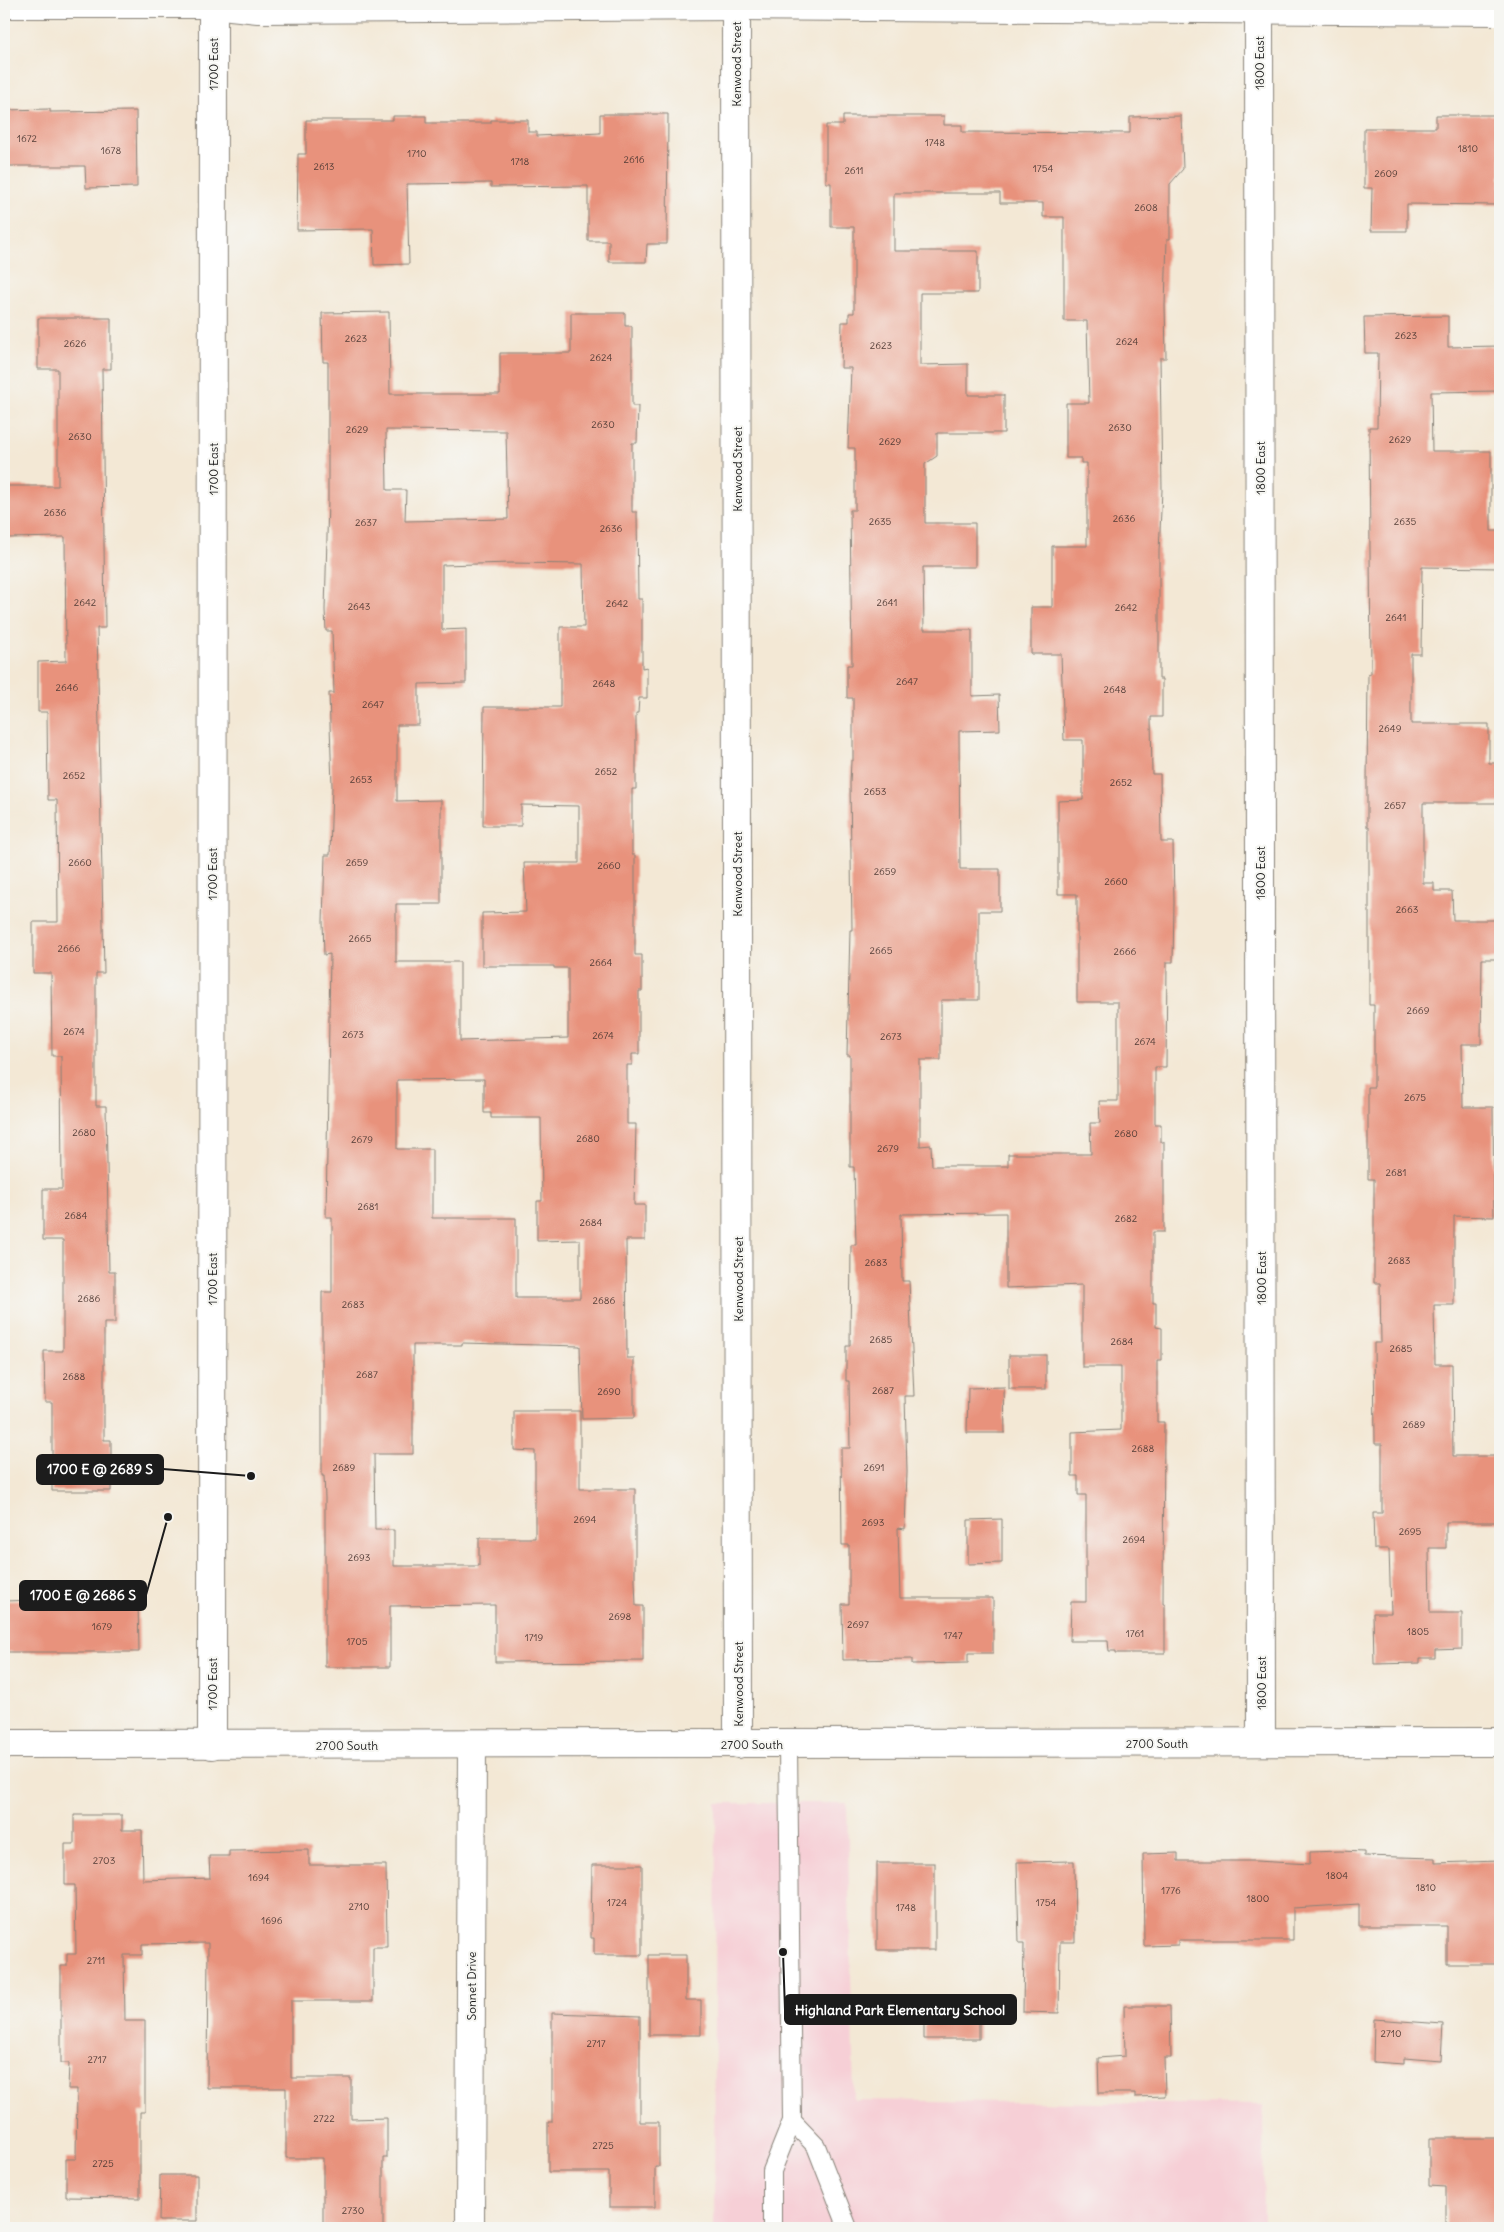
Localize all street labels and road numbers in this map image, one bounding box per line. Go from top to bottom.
street label: Kenwood Street [729,21,744,107]
street label: 1800 East [1252,36,1267,90]
street label: 1700 East [206,38,221,90]
street label: Kenwood Street [730,426,745,512]
street label: 1800 East [1253,441,1268,495]
street label: 1700 East [206,443,221,495]
street label: Kenwood Street [730,831,745,917]
street label: 1800 East [1253,846,1268,900]
street label: 1700 East [205,848,220,900]
street label: Kenwood Street [731,1236,746,1322]
street label: 1800 East [1254,1251,1269,1305]
street label: 1700 East [205,1253,220,1305]
street label: Kenwood Street [731,1641,746,1727]
street label: 1800 East [1254,1656,1269,1710]
street label: 1700 East [205,1658,220,1710]
street label: 2700 South [1126,1736,1188,1751]
street label: 2700 South [721,1737,783,1752]
street label: 2700 South [316,1738,378,1753]
street label: Sonnet Drive [464,1951,479,2021]

